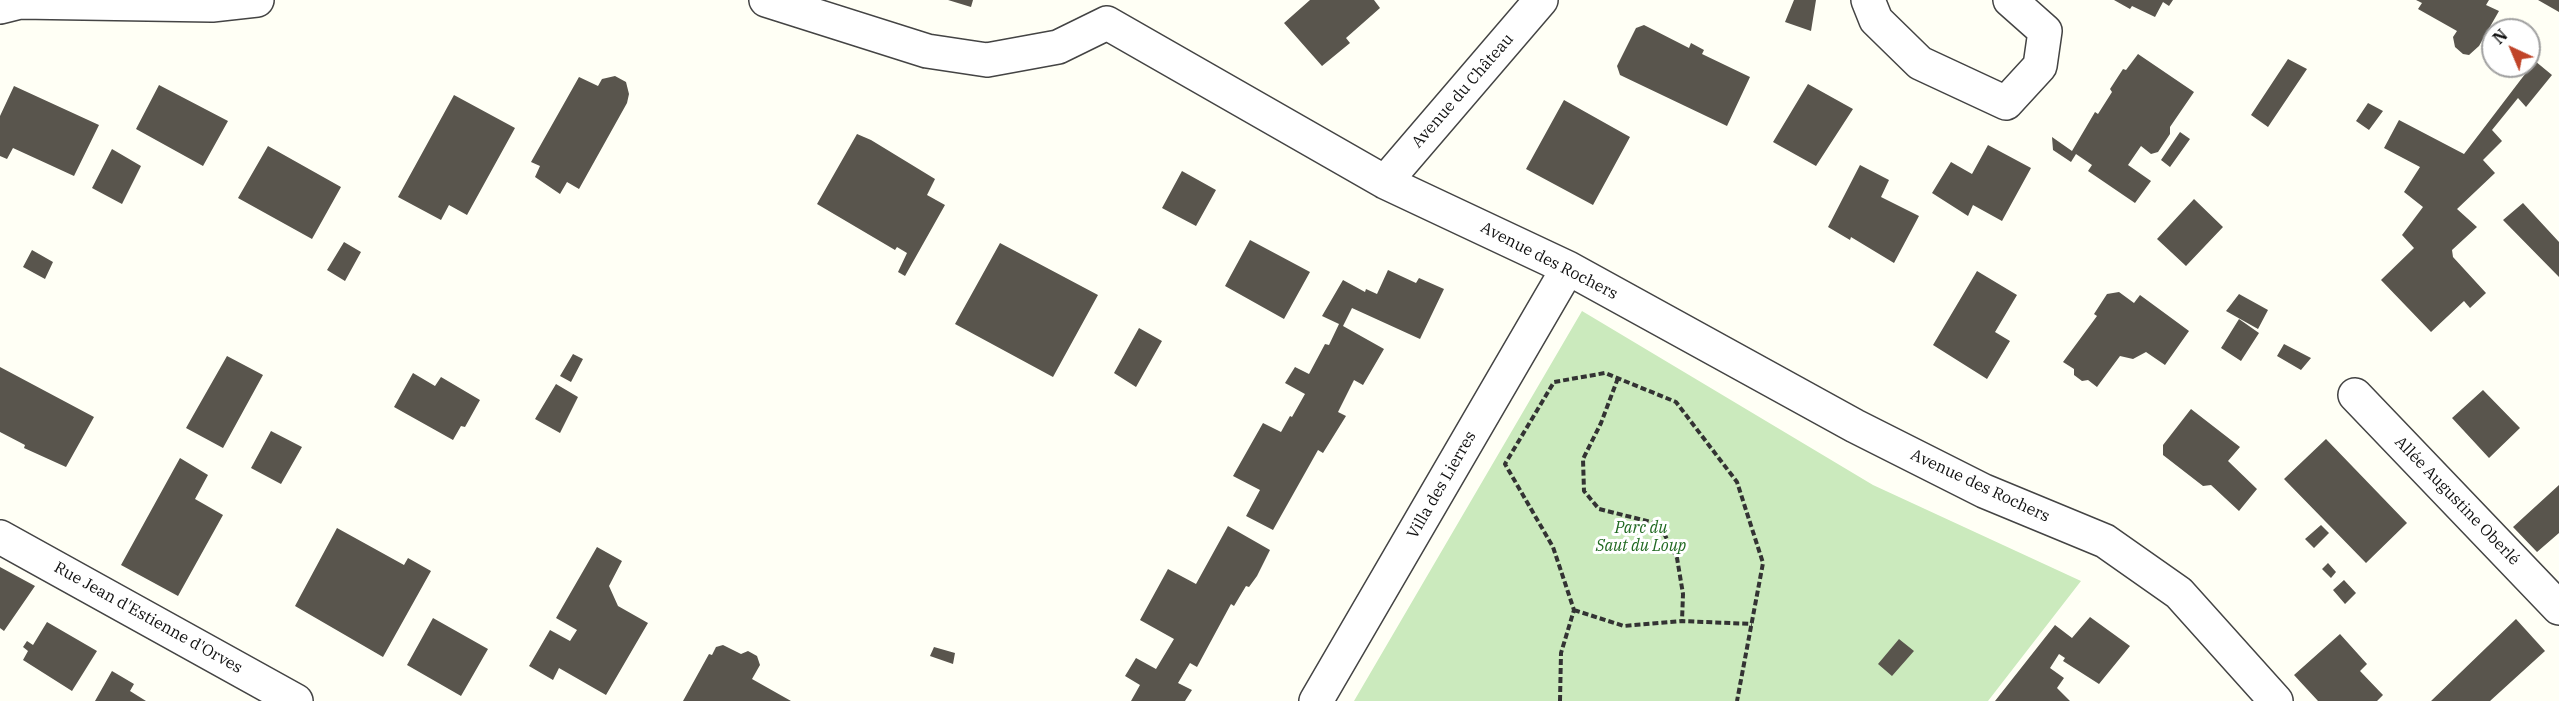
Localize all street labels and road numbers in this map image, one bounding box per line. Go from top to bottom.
street label: Avenue du Château [1408,30,1518,152]
street label: Avenue des Rochers [1477,218,1621,304]
street label: Villa des Lierres [1403,428,1481,542]
street label: Allée Augustine Oberlé [2391,433,2523,569]
street label: Avenue des Rochers [1907,445,2053,527]
street label: Rue Jean d'Estienne d'Orves [51,558,245,678]

